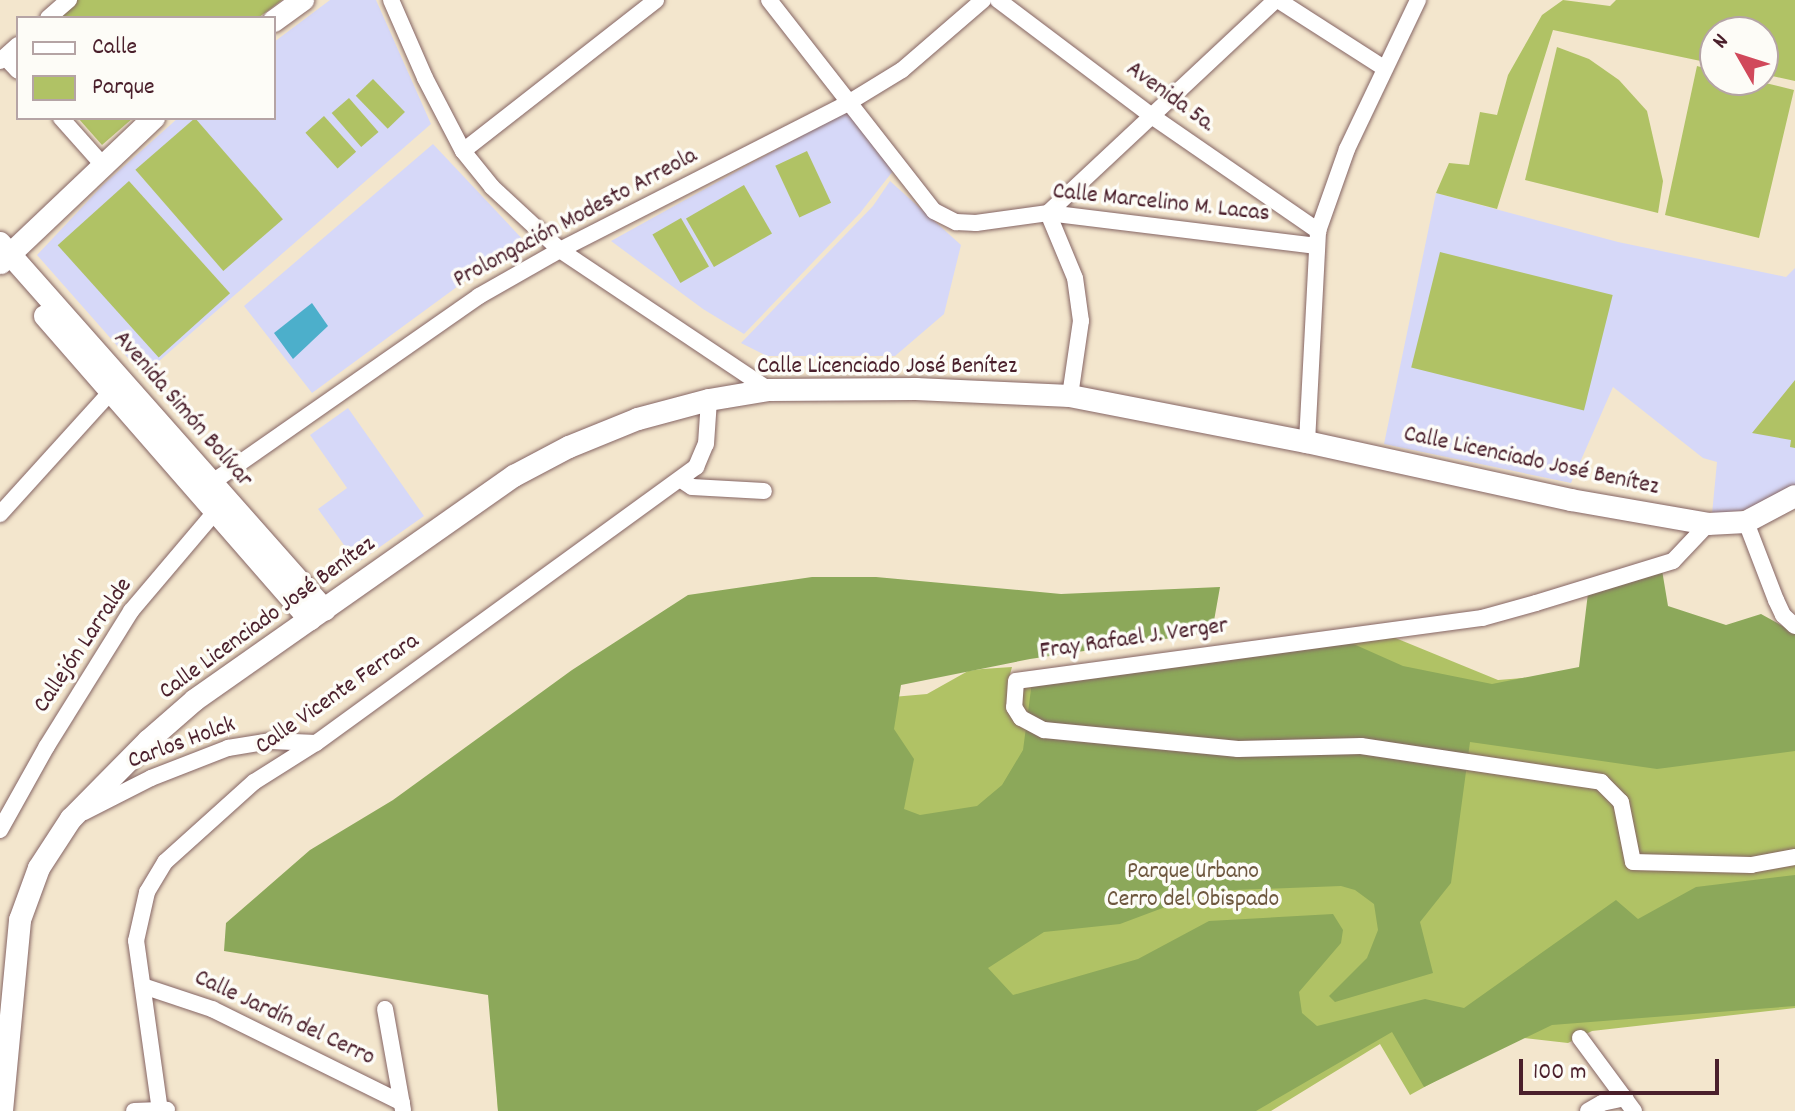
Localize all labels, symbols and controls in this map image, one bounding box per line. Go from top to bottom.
legend [16,16,276,120]
north arrow [1699,16,1779,96]
text: N [1706,28,1737,56]
text: Calle [92,31,137,65]
street label: Avenida 5a. [1120,56,1220,140]
text: Parque [92,71,155,105]
street label: Prolongación Modesto Arreola [449,142,703,296]
street label: Calle Marcelino M. Lacas [1051,178,1271,230]
street label: Avenida Simón Bolívar [106,326,258,494]
street label: Calle Licenciado José Benítez [757,354,1017,382]
street label: Calle Licenciado José Benítez [1401,421,1661,503]
street label: Calle Licenciado José Benítez [154,531,382,707]
street label: Callejón Larralde [28,573,140,719]
street label: Fray Rafael J. Verger [1038,613,1230,667]
street label: Calle Vicente Ferrara [251,628,425,762]
street label: Carlos Holck [124,711,240,777]
park label: Parque Urbano Cerro del Obispado [1107,859,1279,915]
street label: Calle Jardín del Cerro [189,965,379,1073]
scale bar [1523,1043,1723,1093]
text: 100 m [1533,1056,1586,1090]

